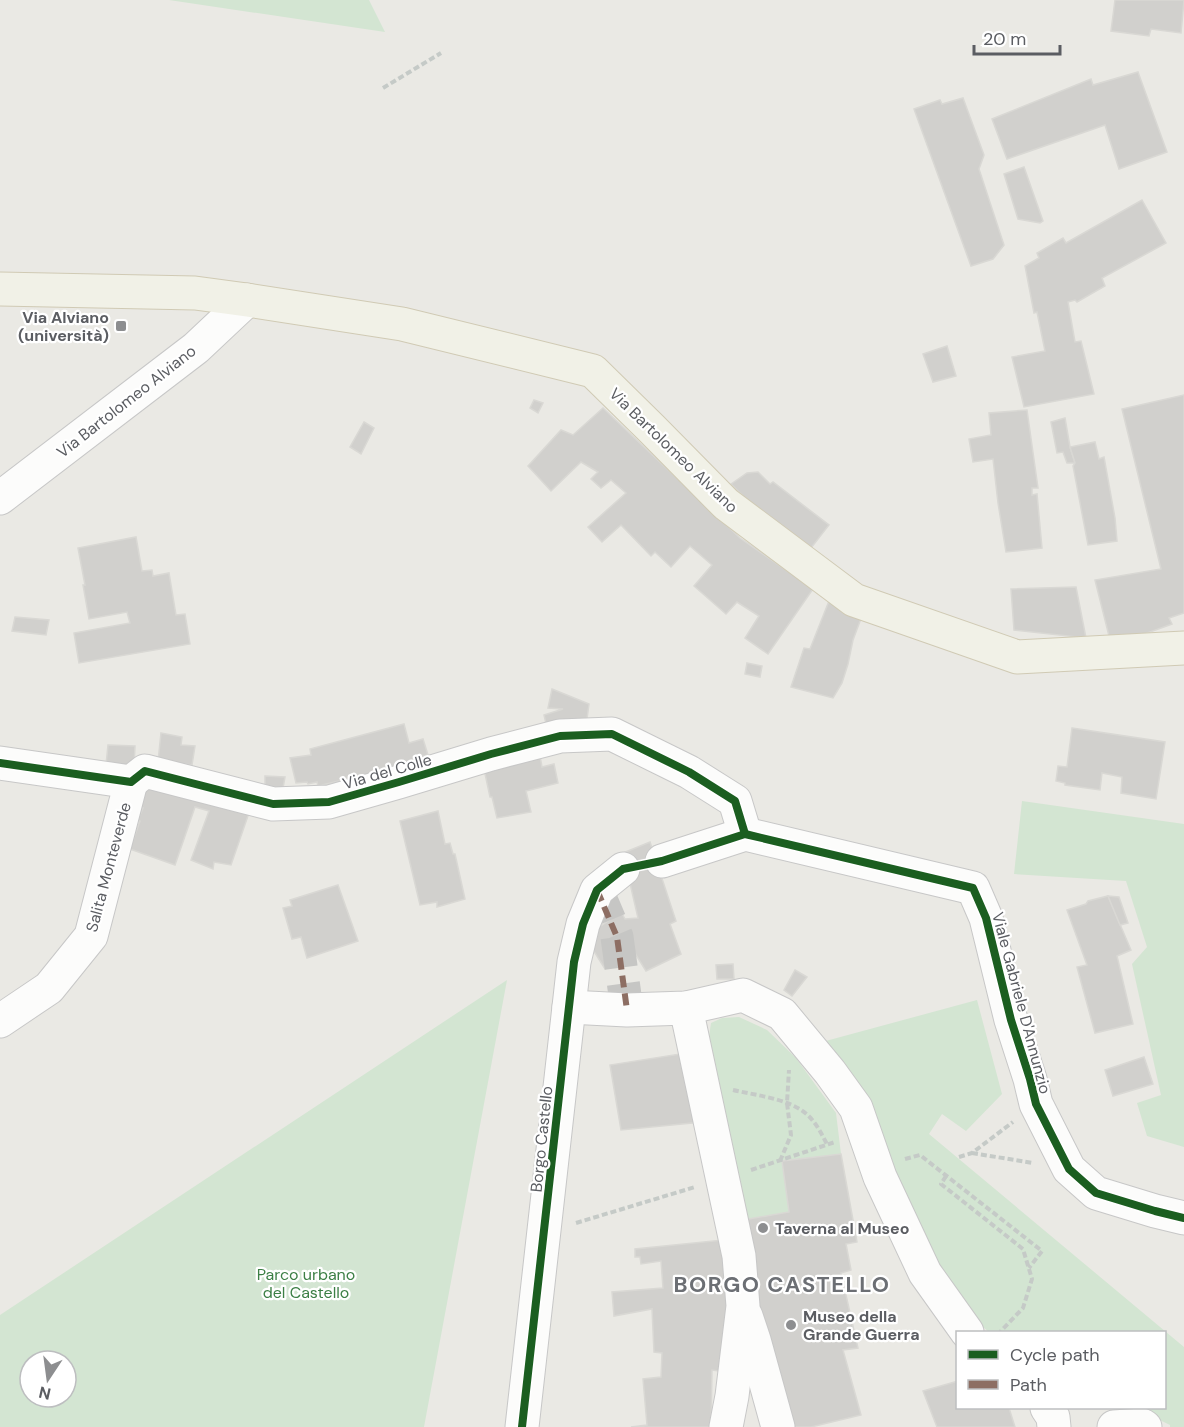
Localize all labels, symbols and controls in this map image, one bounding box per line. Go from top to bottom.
scale bar [974,18,1060,56]
text: 20 m [983,27,1026,51]
place label: Via Alviano (università) [18,307,109,346]
marker: Via Alviano (università) [114,319,128,333]
street label: Via Bartolomeo Alviano [52,340,200,462]
street label: Via Bartolomeo Alviano [605,383,743,517]
street label: Via del Colle [340,749,434,794]
street label: Salita Monteverde [81,800,136,934]
street label: Viale Gabriele D'Annunzio [987,910,1056,1096]
street label: Borgo Castello [525,1085,558,1193]
place label: Taverna al Museo [775,1218,910,1239]
marker: Taverna al Museo [756,1221,770,1235]
park label: Parco urbano del Castello [257,1264,355,1303]
district label: BORGO CASTELLO [674,1270,890,1299]
place label: Museo della Grande Guerra [803,1306,920,1345]
marker: Museo della Grande Guerra [784,1318,798,1332]
legend [956,1331,1166,1409]
text: Cycle path [1010,1343,1100,1367]
north arrow [18,1349,78,1409]
text: Path [1010,1373,1047,1397]
text: N [37,1382,53,1405]

